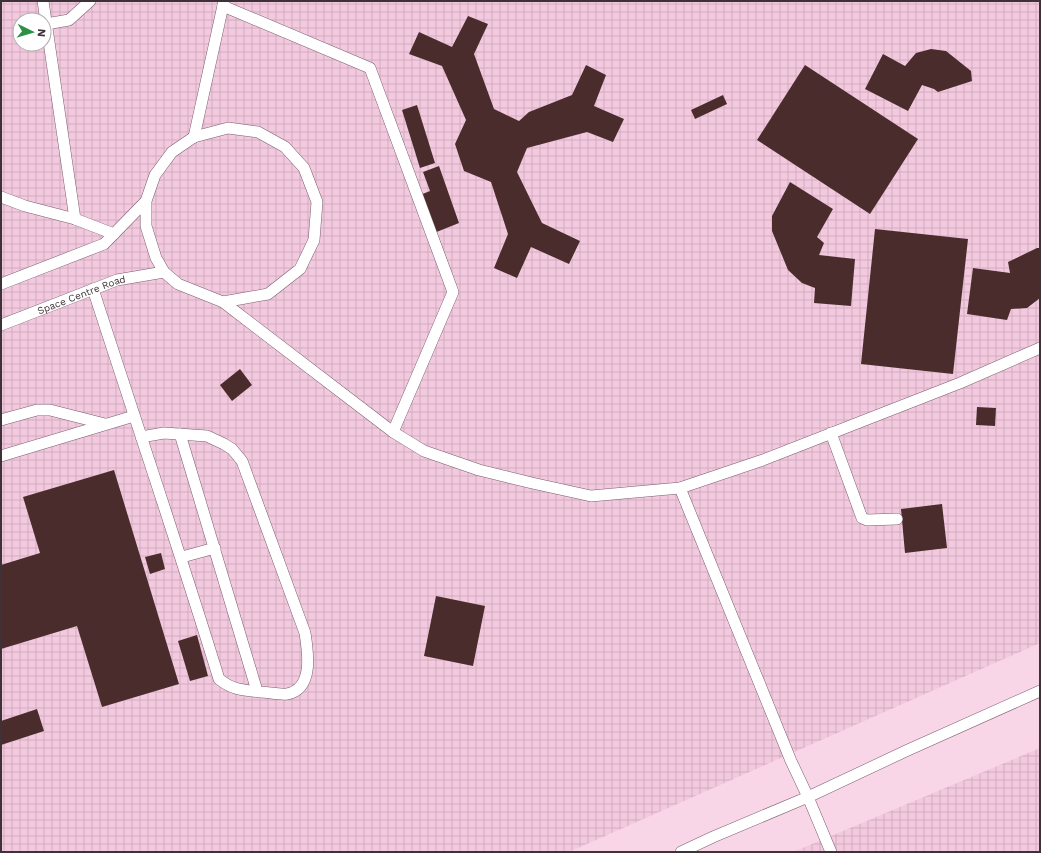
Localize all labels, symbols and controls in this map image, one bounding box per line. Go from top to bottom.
north arrow [12,12,52,52]
text: N [35,28,48,37]
street label: Space Centre Road [36,273,126,316]

